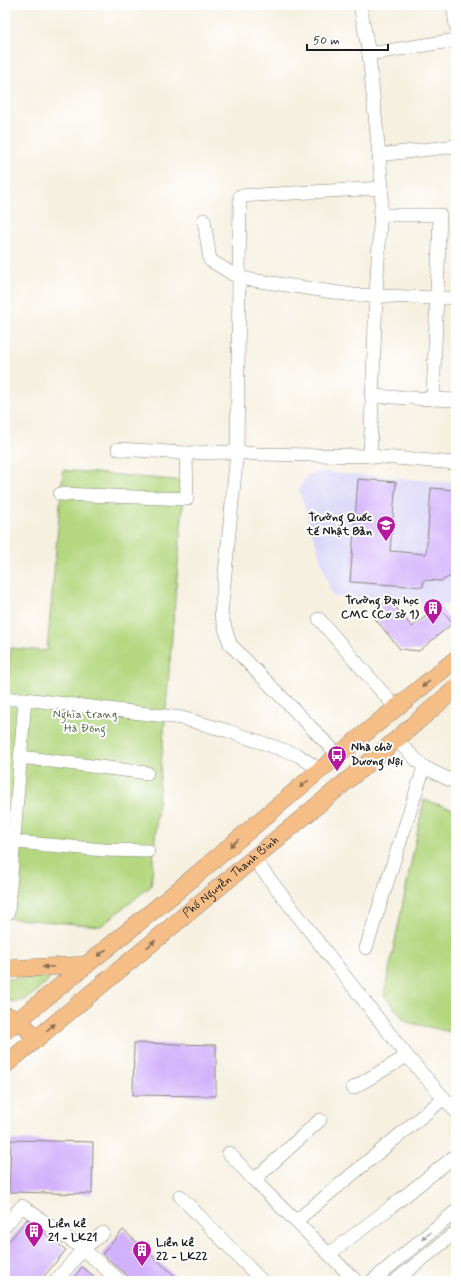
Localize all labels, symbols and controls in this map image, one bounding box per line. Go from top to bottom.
scale bar [307,26,388,52]
text: 50 m [313,33,340,49]
place label: Trường Quốc tế Nhật Bản [305,510,372,540]
school or university icon: Trường Quốc tế Nhật Bản [375,514,397,542]
place label: Trường Đại học CMC (Cơ sở 1) [341,593,420,623]
building icon: Trường Đại học CMC (Cơ sở 1) [422,597,444,625]
one-way arrow [420,679,431,688]
park label: Nghĩa trang Hà Đông [53,707,117,738]
place label: Nhà chờ Dương Nội [351,740,403,771]
bus stop icon: Nhà chờ Dương Nội [326,744,348,772]
one-way arrow [298,779,309,788]
street label: Phố Nguyễn Thanh Bình [180,833,282,922]
one-way arrow [229,839,239,848]
one-way arrow [146,939,157,948]
one-way arrow [96,949,107,958]
one-way arrow [42,964,54,971]
one-way arrow [46,1022,57,1031]
place label: Liền kề 21 - LK21 [48,1216,97,1246]
building icon: Liền kề 21 - LK21 [23,1220,45,1248]
one-way arrow [421,1232,431,1241]
place label: Liền kề 22 - LK22 [156,1235,208,1265]
building icon: Liền kề 22 - LK22 [131,1239,153,1267]

